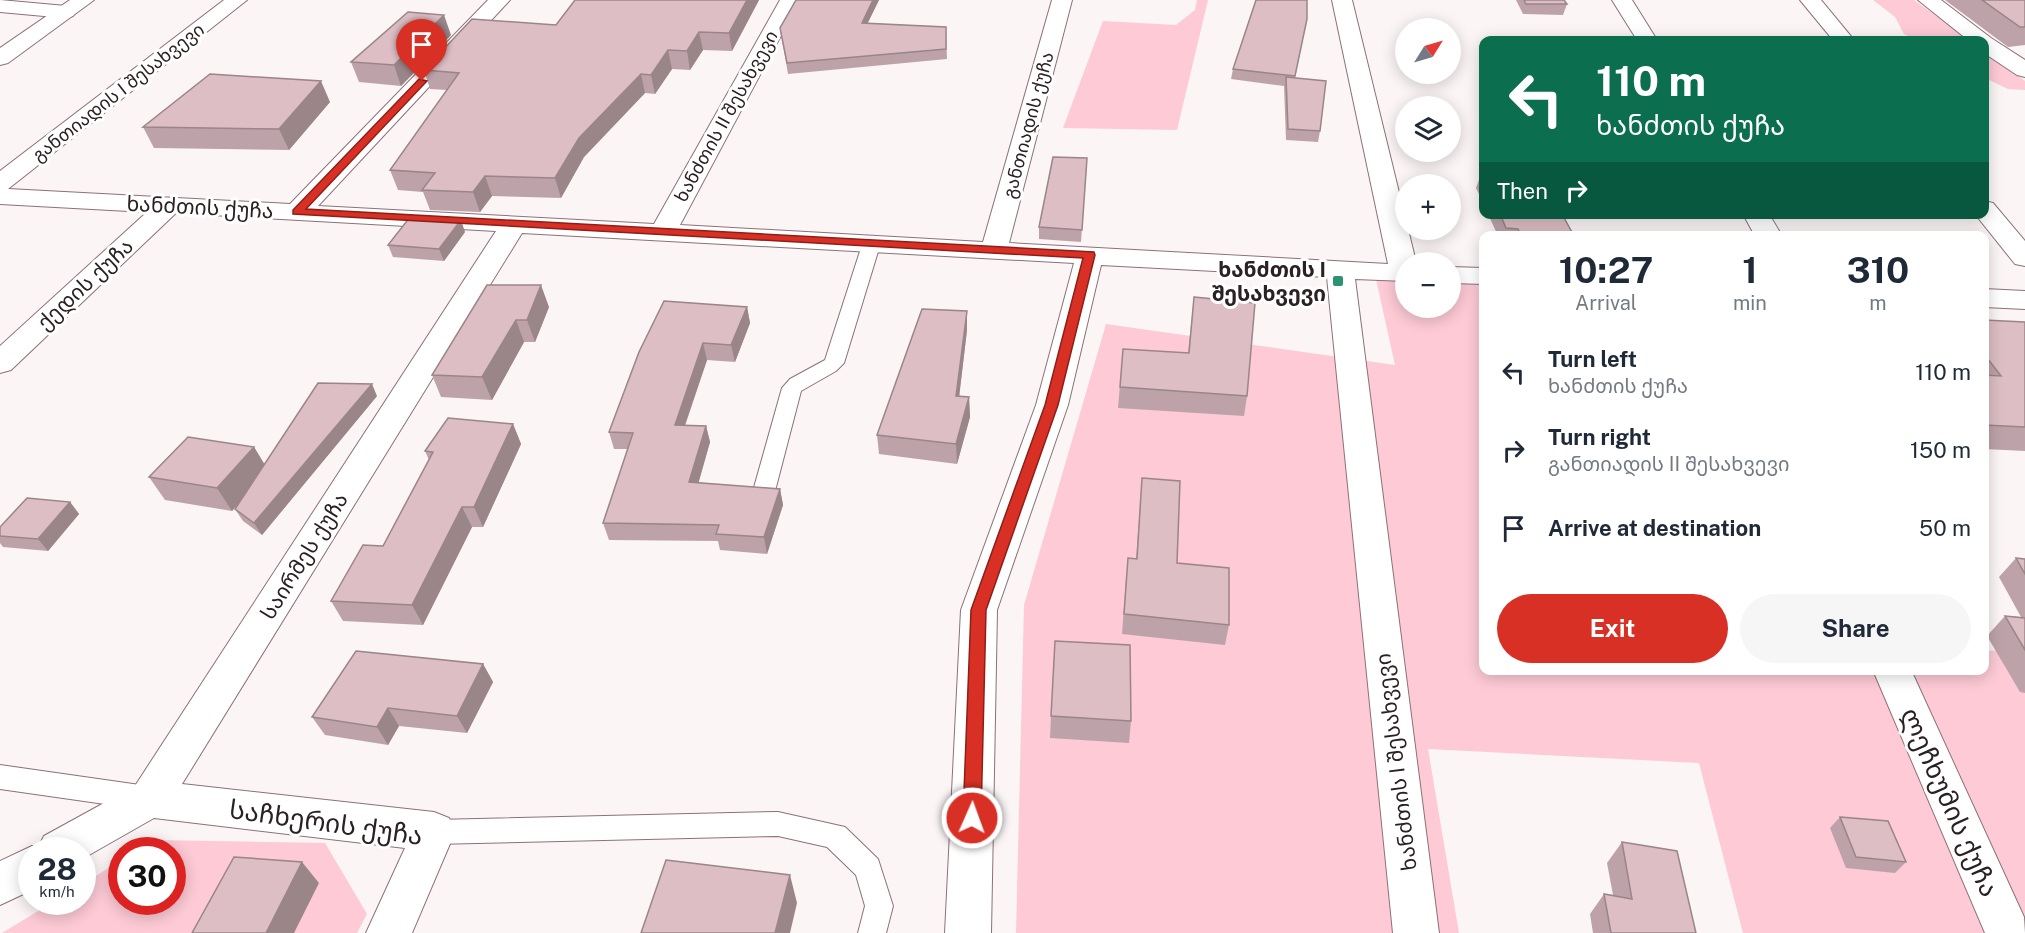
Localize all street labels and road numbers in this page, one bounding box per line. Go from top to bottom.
street label: განთიადის I შესახვევი [28,18,209,166]
street label: ხანძთის II შესახვევი [670,27,783,206]
street label: განთიადის ქუჩა [998,49,1059,201]
street label: ხანძთის ქუჩა [126,191,274,223]
street label: ქედის ქუჩა [32,233,139,336]
street label: საირმეს ქუჩა [255,488,353,624]
street label: ხანძთის I შესახვევი [1370,652,1422,872]
street label: ლეჩხუმის ქუჩა [1894,703,2006,902]
street label: საჩხერის ქუჩა [227,793,425,851]

